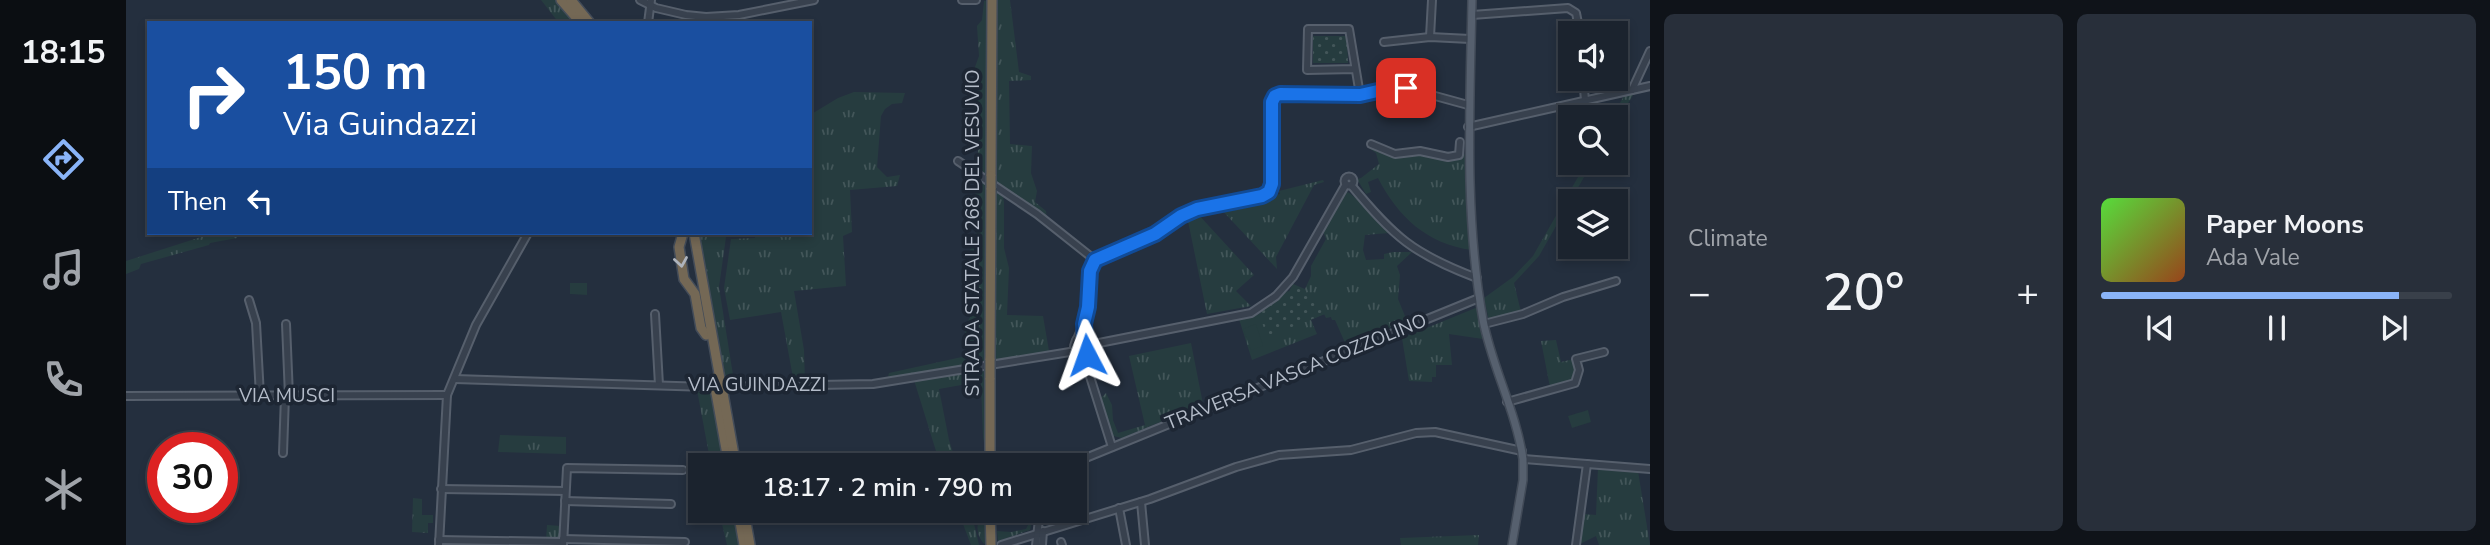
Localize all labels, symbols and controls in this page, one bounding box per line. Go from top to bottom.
map controls [1558,21,1628,259]
button: sound [1558,21,1628,91]
text: 18:15 [21,31,105,74]
text: 150 m [283,39,427,106]
icon: right [168,49,259,140]
pin [1376,58,1436,118]
street label: STRADA STATALE 268 DEL VESUVIO [960,69,986,397]
icon: arrive [1387,69,1425,107]
text: Via Guindazzi [283,103,477,146]
button: search [1558,105,1628,175]
icon: directions [39,135,88,184]
icon: left [241,182,279,220]
text: Then [168,184,227,219]
button: layers [1558,189,1628,259]
text: Paper Moons [2206,207,2364,242]
text: Climate [1688,223,1768,254]
text: Ada Vale [2206,242,2300,273]
icon: music [39,245,88,294]
one-way arrow [673,256,688,268]
text: 20° [1823,257,1904,328]
text: − [1688,268,1711,319]
text: + [2016,268,2039,319]
street label: TRAVERSA VASCA COZZOLINO [1161,308,1431,436]
icon: previous [2141,309,2179,347]
icon: pause [2258,309,2296,347]
icon: next [2375,309,2413,347]
position arrow [1050,318,1124,392]
icon: phone [39,355,88,404]
street label: VIA GUINDAZZI [687,372,826,398]
street label: VIA MUSCI [238,383,335,409]
speed limit sign: 30 [147,432,238,523]
icon: climate [39,465,88,514]
text: 18:17 · 2 min · 790 m [762,470,1013,505]

